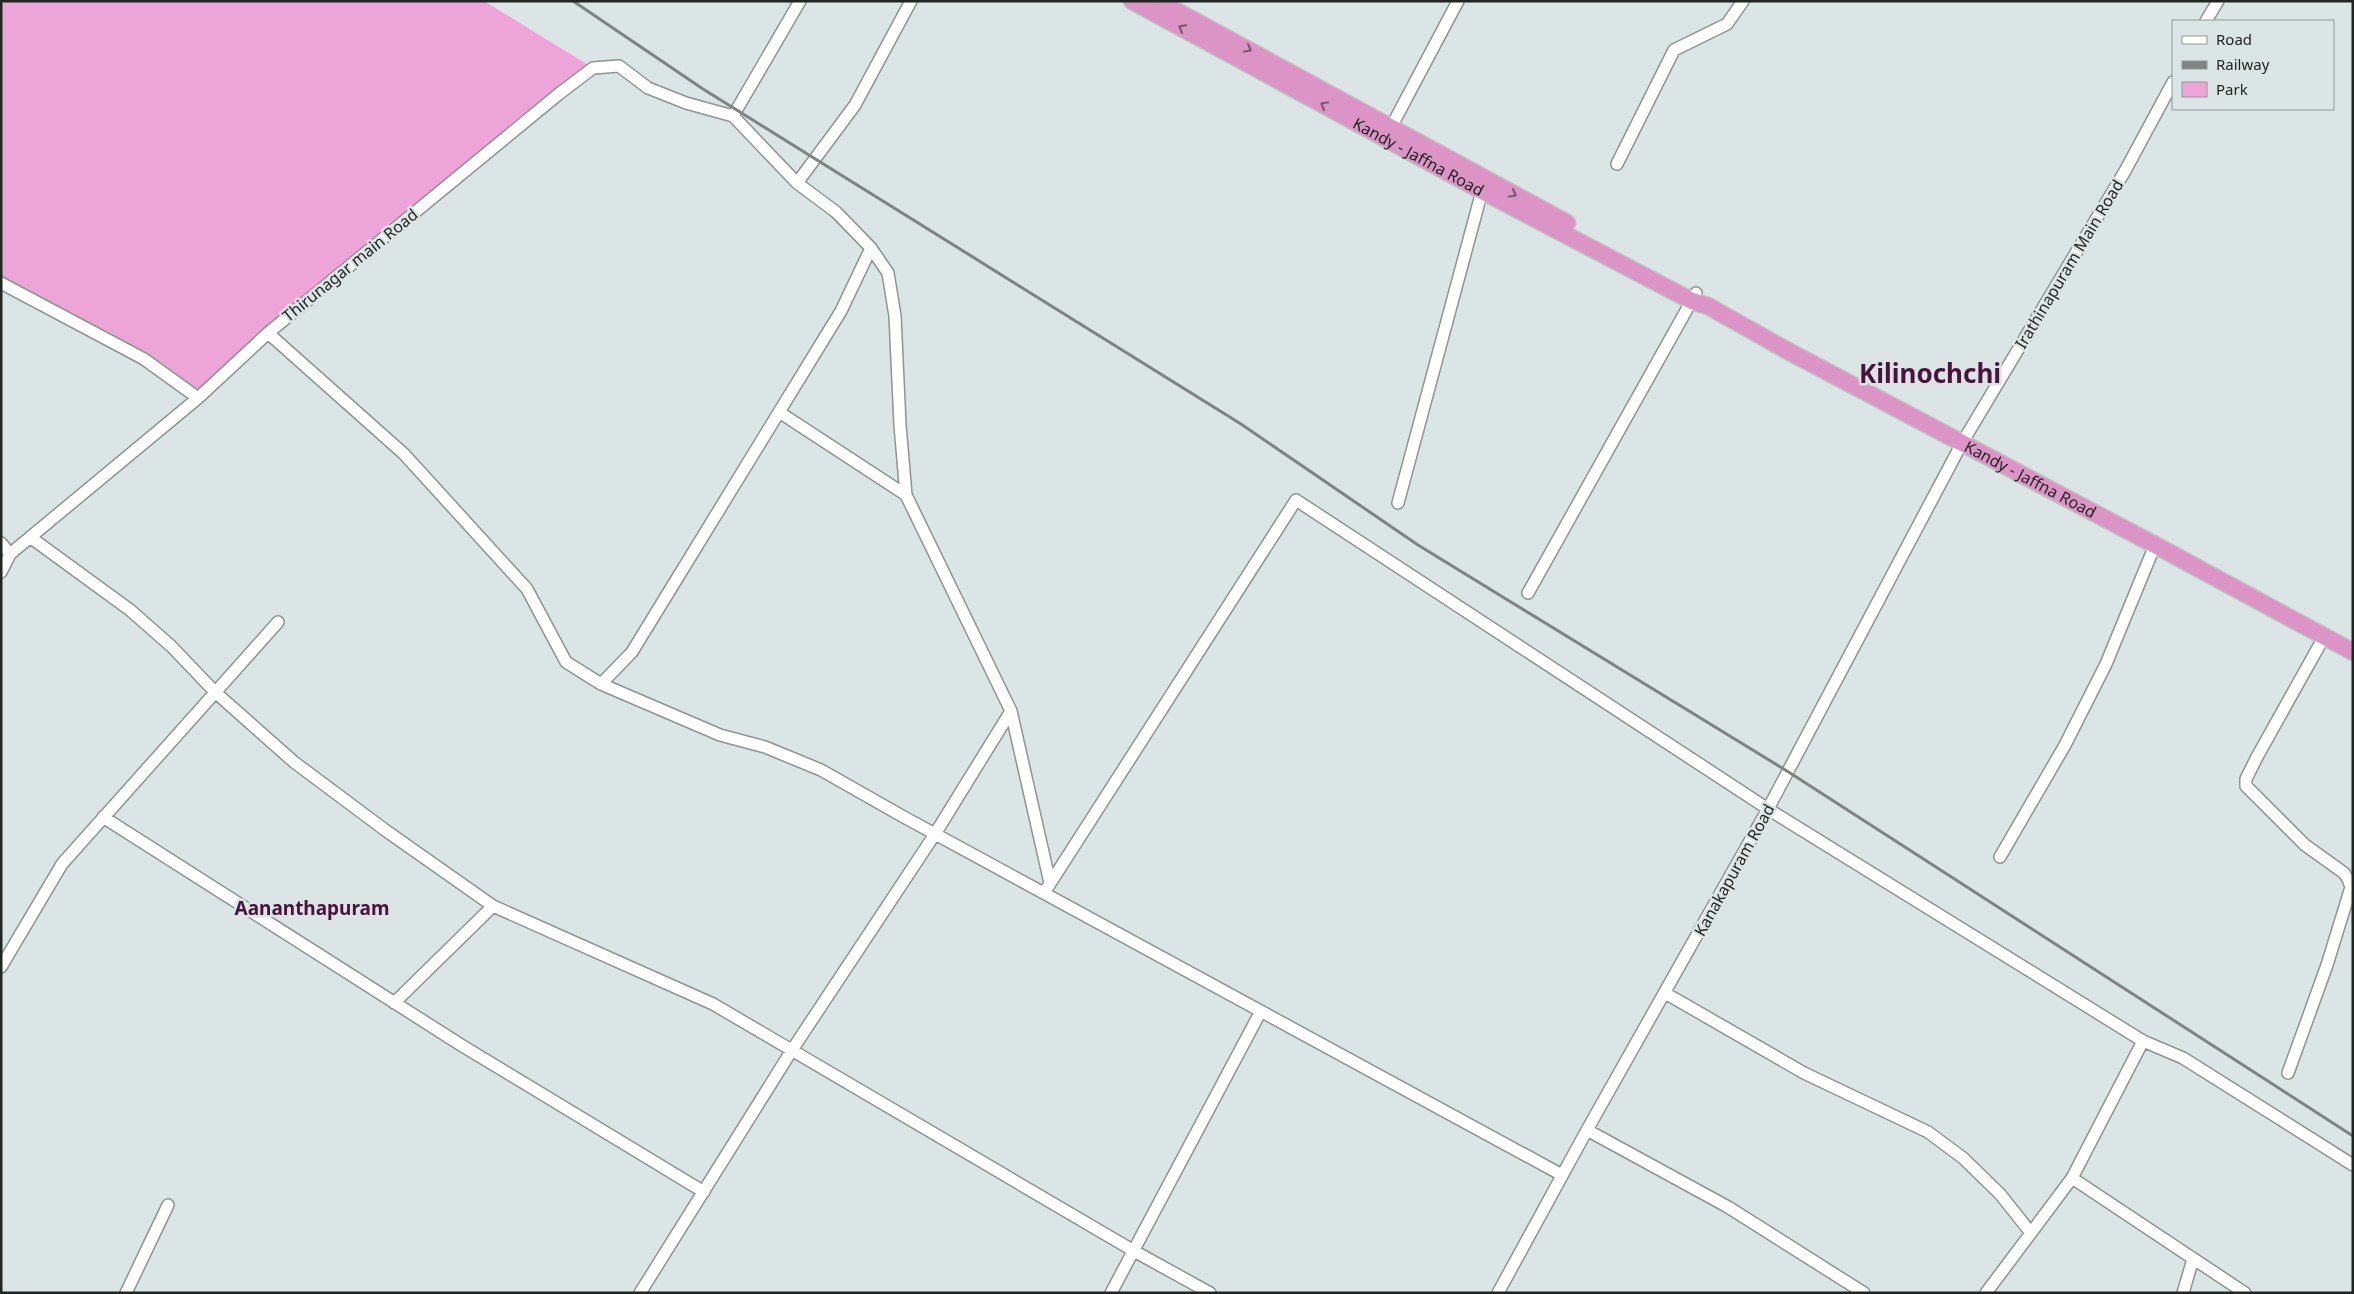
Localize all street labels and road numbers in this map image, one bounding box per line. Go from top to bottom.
street label: Kandy - Jaffna Road [1349,112,1488,201]
street label: Irathinapuram Main Road [2010,175,2128,353]
street label: Thirunagar main Road [278,203,422,327]
street label: Kandy - Jaffna Road [1961,435,2100,523]
street label: Kanakapuram Road [1689,800,1779,940]

